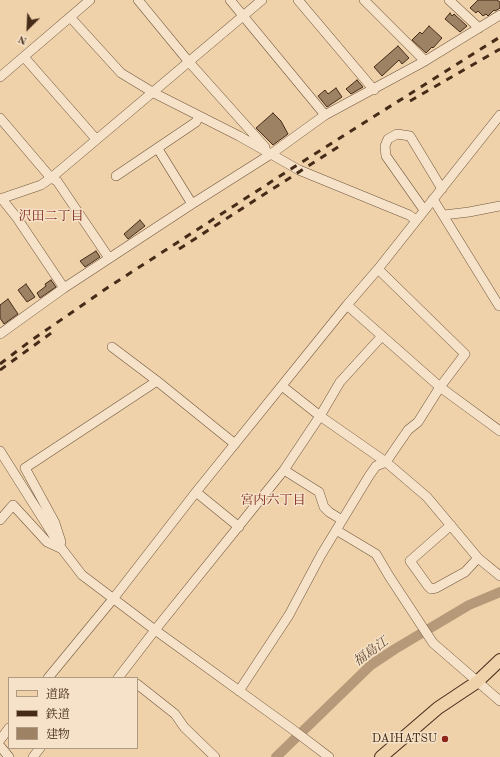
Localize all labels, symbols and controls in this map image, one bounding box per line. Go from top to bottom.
north arrow [8,8,48,48]
text: N [17,33,29,46]
district label: 沢田二丁目 [19,209,83,225]
district label: 宮内六丁目 [241,493,305,509]
water label: 福島江 [351,634,391,670]
legend [8,677,138,749]
text: 道路 [46,689,70,701]
text: 鉄道 [46,709,70,721]
text: 建物 [46,729,70,741]
place label: DAIHATSU [372,732,437,746]
marker: DAIHATSU [440,734,450,744]

